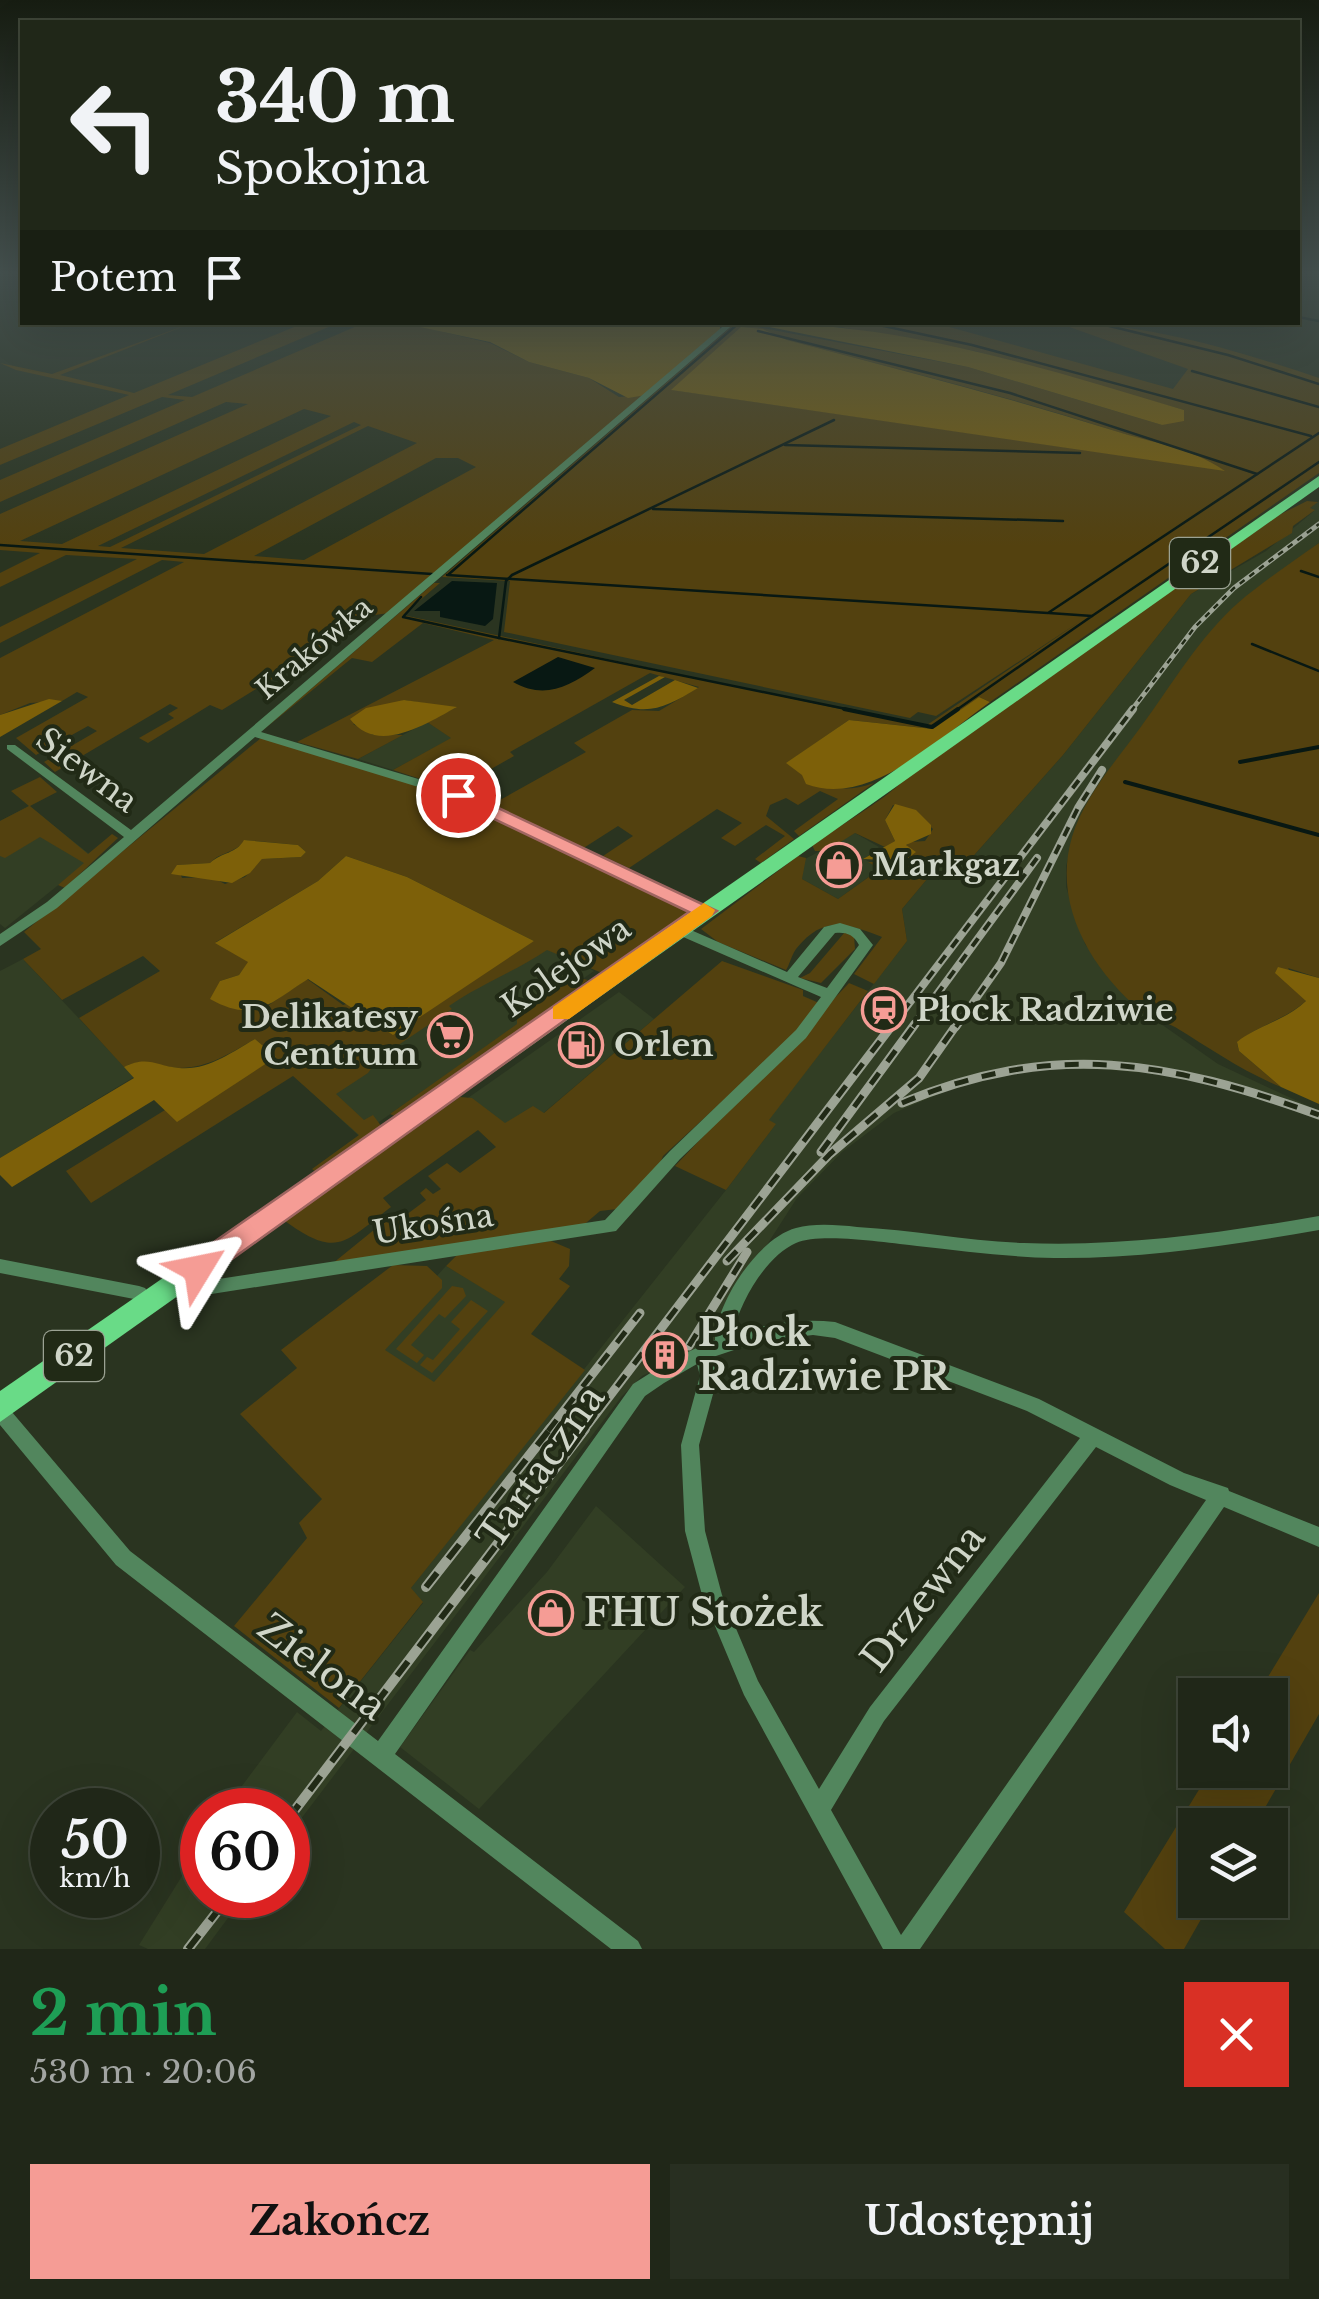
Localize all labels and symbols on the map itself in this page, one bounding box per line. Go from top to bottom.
road number: 62 [1170,538,1230,588]
street label: Krakówka [249,589,380,707]
street label: Siewna [28,719,146,821]
pin [416,753,501,838]
shop icon: Markgaz [816,842,862,888]
place label: Markgaz [872,845,1020,885]
street label: Kolejowa [494,908,638,1026]
station icon: Płock Radziwie [861,987,907,1033]
place label: Płock Radziwie [916,990,1174,1030]
place label: Delikatesy Centrum [241,997,418,1074]
supermarket icon: Delikatesy Centrum [427,1012,473,1058]
fuel station icon: Orlen [558,1022,604,1068]
place label: Orlen [614,1025,713,1065]
street label: Ukośna [370,1195,496,1253]
position arrow [146,1217,250,1321]
place label: Płock Radziwie PR [698,1309,952,1400]
road number: 62 [44,1331,104,1381]
building icon: Płock Radziwie PR [642,1332,688,1378]
street label: Tartaczna [467,1375,615,1558]
street label: Drzewna [851,1514,995,1681]
place label: FHU Stożek [584,1589,824,1636]
shop icon: FHU Stożek [528,1590,574,1636]
street label: Zielona [249,1603,396,1731]
speed limit sign: 60 [180,1788,310,1918]

